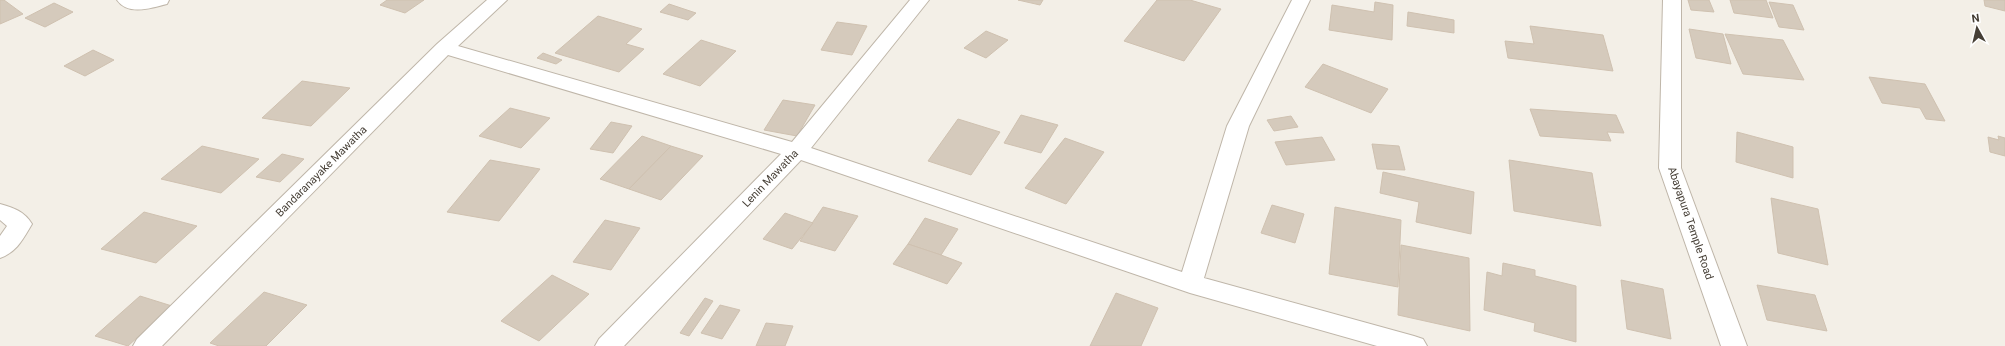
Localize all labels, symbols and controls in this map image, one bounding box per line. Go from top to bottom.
north arrow [1957,8,1997,48]
text: N [1971,12,1981,26]
street label: Bandaranayake Mawatha [273,123,370,220]
street label: Lenin Mawatha [740,147,801,210]
street label: Abayapura Temple Road [1665,165,1716,281]

